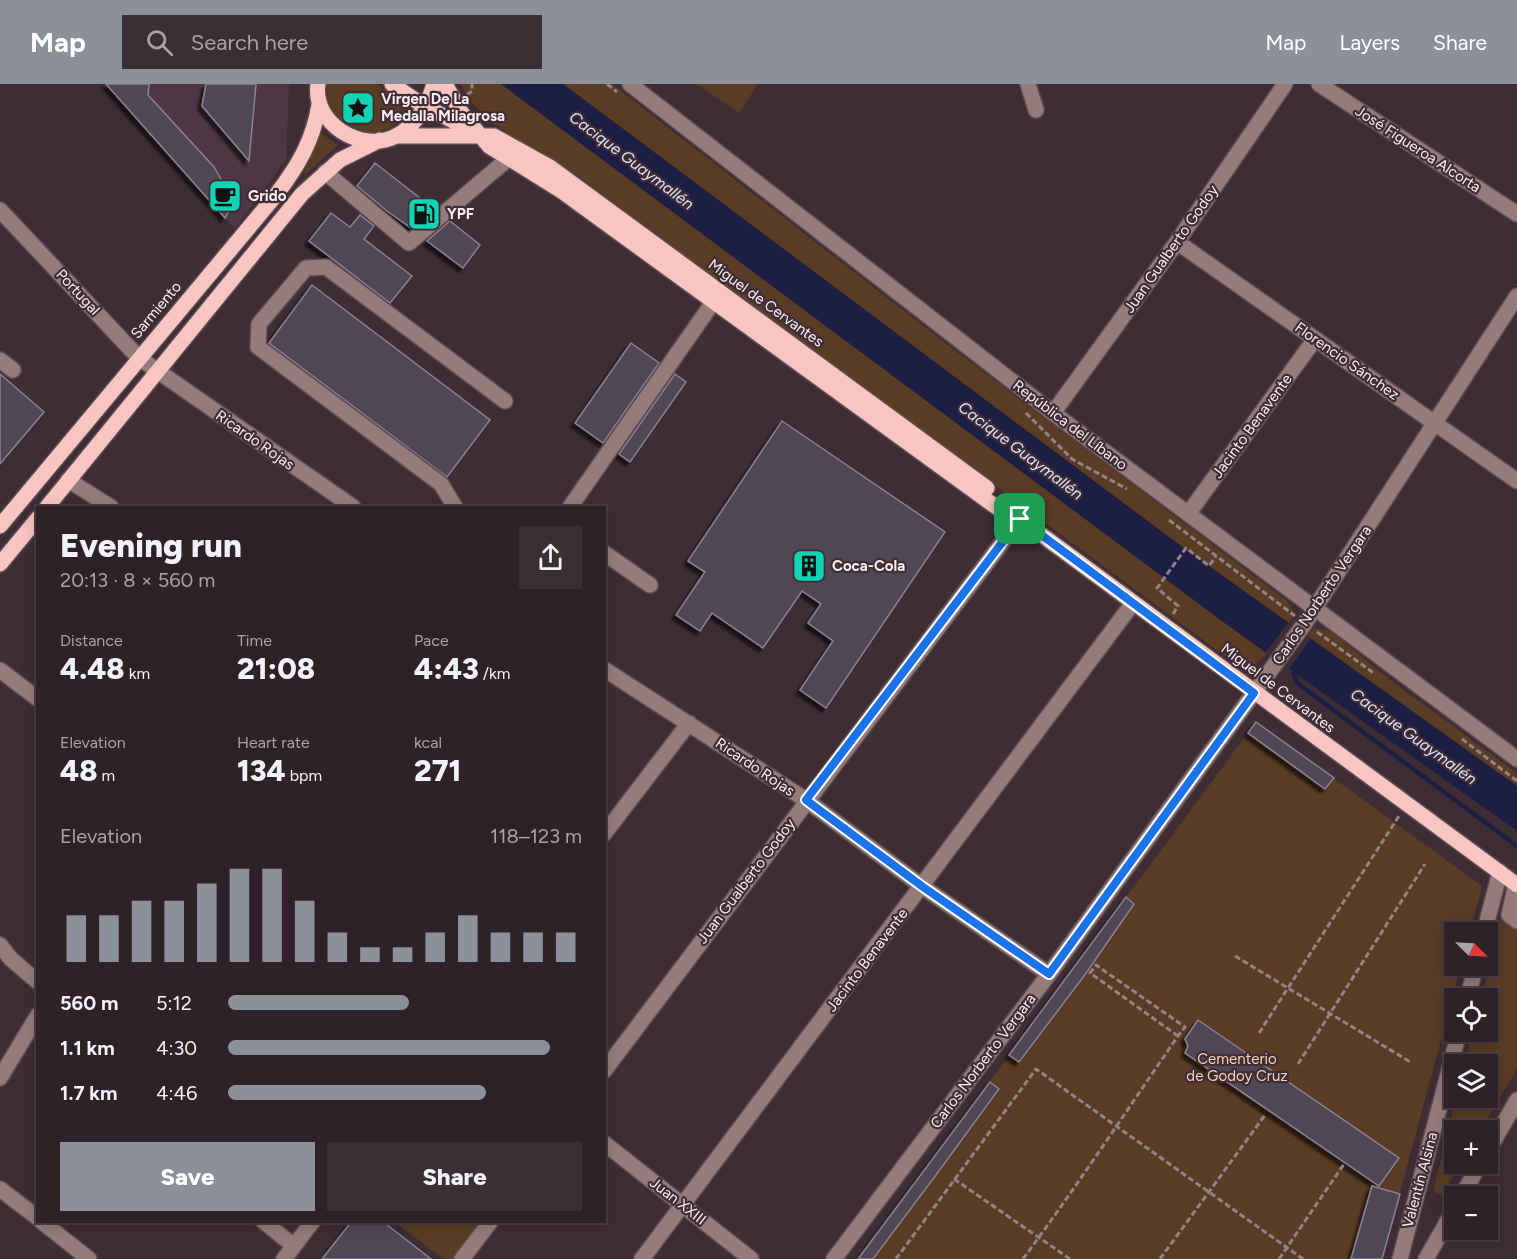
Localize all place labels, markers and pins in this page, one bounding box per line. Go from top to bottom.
place icon: Virgen De La Medalla Milagrosa [340,90,376,126]
place label: Virgen De La Medalla Milagrosa [381,90,505,125]
cafe icon: Grido [207,178,243,214]
place label: Grido [248,187,287,205]
fuel station icon: YPF [406,196,442,232]
place label: YPF [447,205,474,223]
pin [994,493,1045,544]
building icon: Coca-Cola [791,548,827,584]
place label: Coca-Cola [832,557,905,575]

